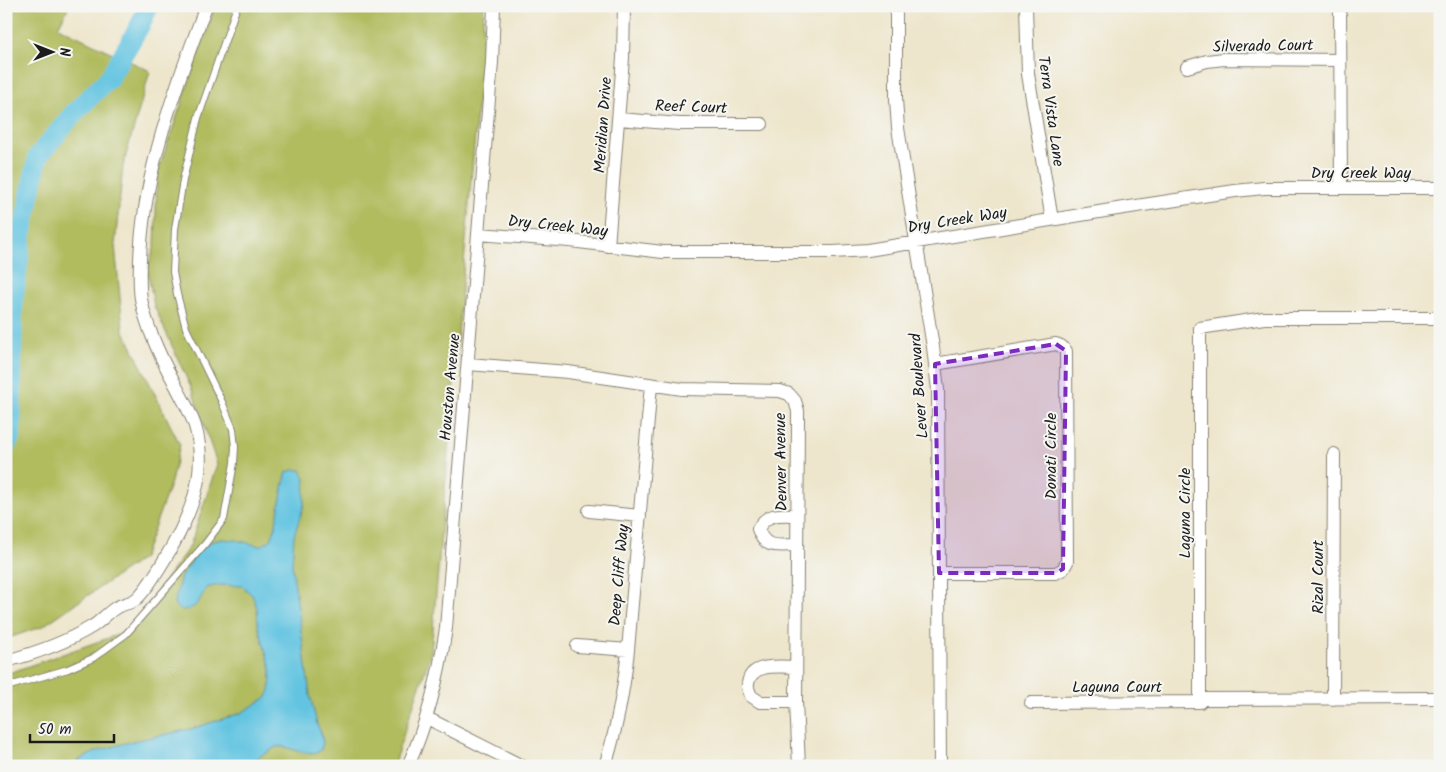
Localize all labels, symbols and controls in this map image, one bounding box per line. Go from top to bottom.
north arrow [28,28,78,78]
street label: Silverado Court [1212,33,1314,60]
text: N [53,48,75,57]
street label: Terra Vista Lane [1030,54,1071,168]
street label: Meridian Drive [588,76,619,174]
street label: Reef Court [654,94,728,121]
street label: Dry Creek Way [1311,161,1412,186]
street label: Dry Creek Way [906,200,1009,241]
street label: Dry Creek Way [507,209,609,244]
street label: Lever Boulevard [903,331,936,439]
street label: Houston Avenue [433,332,468,442]
street label: Denver Avenue [768,412,795,512]
street label: Donati Circle [1039,413,1064,499]
street label: Laguna Circle [1173,468,1198,558]
street label: Deep Cliff Way [603,523,636,627]
street label: Rizal Court [1306,539,1331,614]
street label: Laguna Court [1072,675,1163,700]
scale bar [30,712,114,744]
text: 50 m [38,718,72,742]

